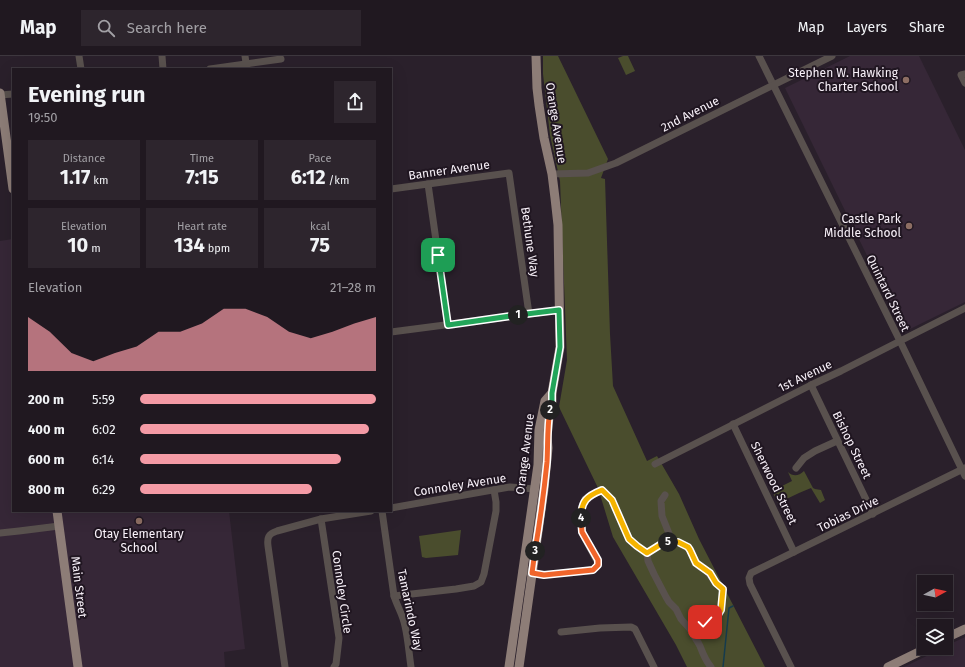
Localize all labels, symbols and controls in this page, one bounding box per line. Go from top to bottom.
search box [81,10,361,46]
text: Map [20,16,57,39]
icon: search [95,17,117,39]
text: Search here [127,19,207,37]
text: Map [798,19,824,36]
text: Layers [846,19,887,36]
text: Share [909,19,945,36]
place label: Stephen W. Hawking Charter School [788,66,899,94]
marker: Stephen W. Hawking Charter School [901,75,911,85]
text: Evening run [28,81,145,108]
button: share [334,81,376,123]
street label: Orange Avenue [543,82,569,164]
street label: 2nd Avenue [659,93,721,135]
text: 19:50 [28,110,57,125]
text: Distance [63,152,105,165]
text: Time [190,152,214,165]
text: Pace [309,152,331,165]
street label: Banner Avenue [407,157,491,183]
text: 1.17 [60,165,90,189]
text: 7:15 [185,165,219,189]
text: 6:12 [291,165,326,189]
text: km [90,174,108,187]
text: /km [326,174,349,187]
street label: Bethune Way [518,206,542,278]
place label: Castle Park Middle School [824,212,902,240]
text: Elevation [61,220,107,233]
text: Heart rate [177,220,227,233]
text: kcal [310,220,330,233]
marker: Castle Park Middle School [904,221,914,231]
text: 10 [67,233,88,257]
text: 134 [174,233,205,257]
text: 75 [310,233,330,257]
pin [421,238,455,272]
text: m [88,242,101,255]
text: bpm [205,242,230,255]
icon: arrive [427,244,449,266]
street label: Quintard Street [863,252,913,334]
text: Elevation [28,280,82,295]
text: 21–28 m [330,280,376,295]
pin: 1 [508,305,528,325]
text: 1 [515,308,521,321]
street label: 1st Avenue [776,357,834,395]
text: 200 m [28,392,64,407]
text: 5:59 [92,392,115,407]
pin: 2 [540,400,560,420]
text: 2 [547,403,553,416]
street label: Bishop Street [830,409,875,482]
street label: Orange Avenue [513,413,537,495]
text: 400 m [28,422,65,437]
text: 6:02 [92,422,116,437]
street label: Sherwood Street [748,439,800,527]
text: 600 m [28,452,65,467]
text: 6:14 [92,452,114,467]
street label: Connoley Avenue [413,471,507,499]
text: 800 m [28,482,65,497]
text: 6:29 [92,482,115,497]
street label: Tobias Drive [815,493,881,535]
pin: 4 [571,508,591,528]
text: 4 [578,511,584,524]
marker: Otay Elementary School [134,516,144,526]
place label: Otay Elementary School [94,527,184,555]
pin: 5 [658,532,678,552]
text: 5 [665,535,671,548]
pin: 3 [525,541,545,561]
text: 3 [532,544,538,557]
street label: Connoley Circle [329,550,355,634]
street label: Main Street [68,555,90,619]
street label: Tamarindo Way [395,568,426,652]
north arrow [917,575,953,611]
map controls [917,575,953,655]
pin [688,605,722,639]
icon: check [694,611,716,633]
button: layers [917,619,953,655]

